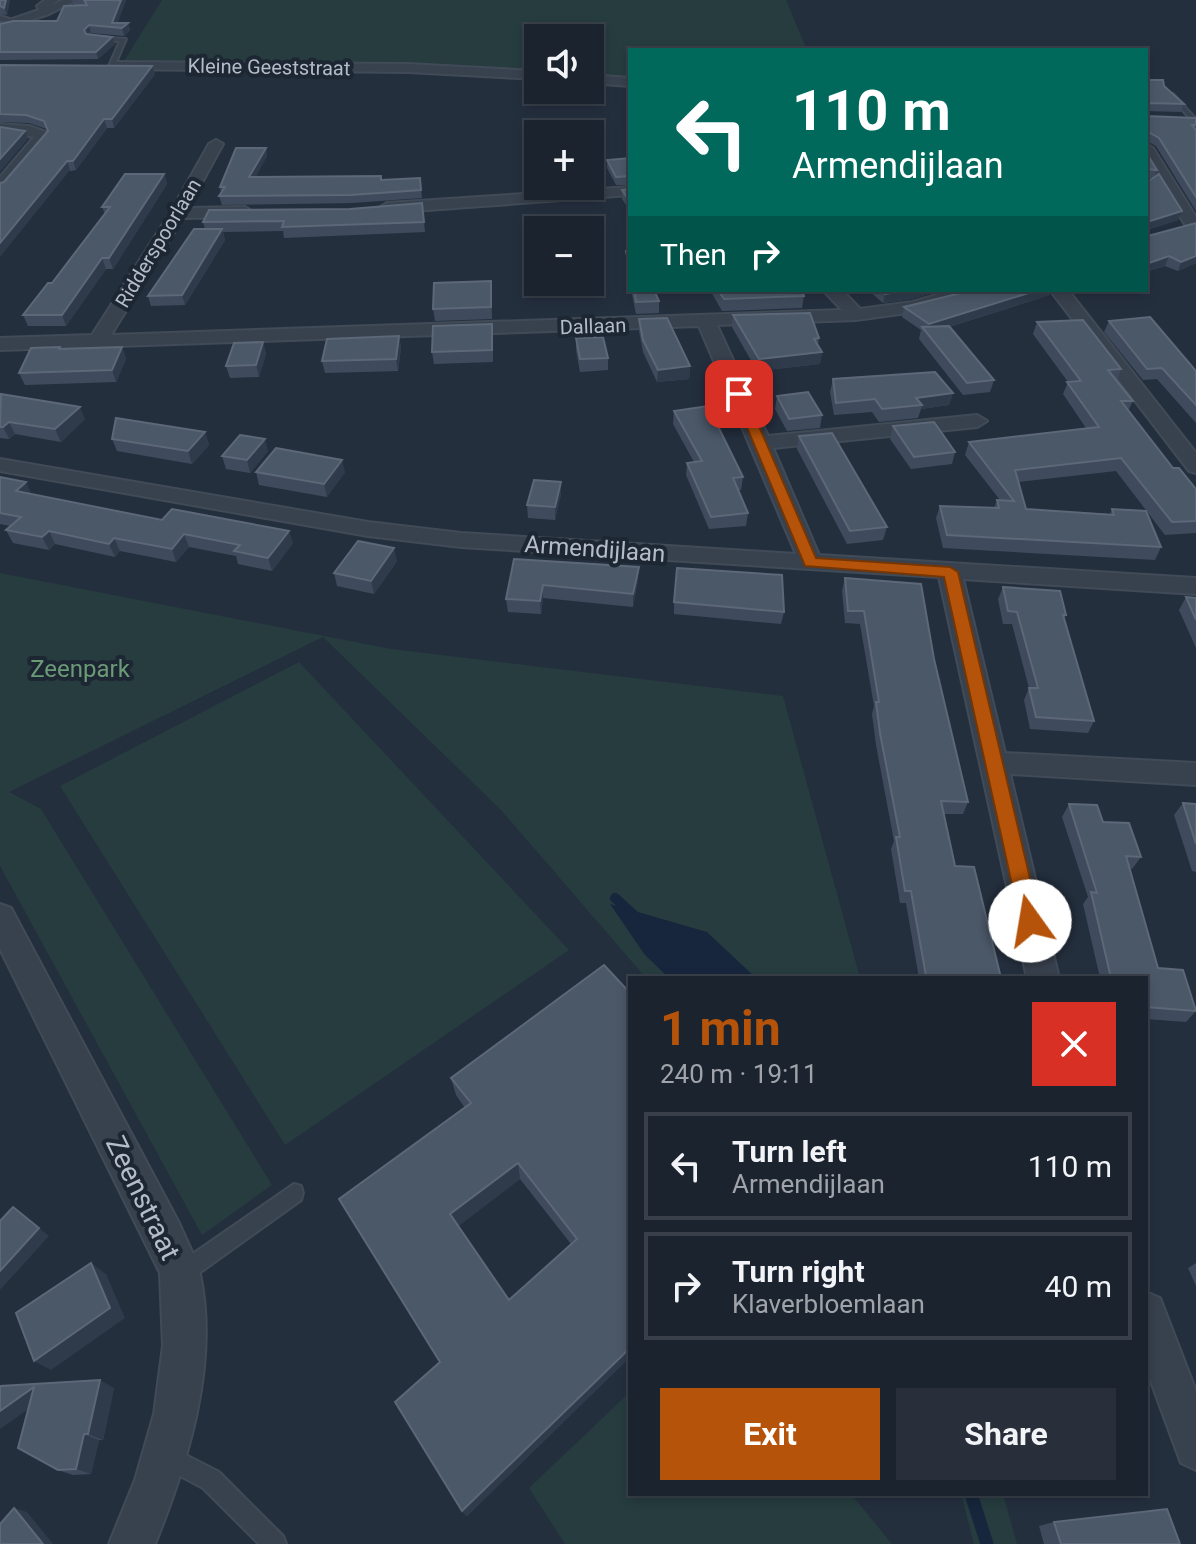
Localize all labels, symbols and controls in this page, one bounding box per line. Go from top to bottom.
map controls [524,24,604,296]
button: sound [524,24,604,104]
street label: Kleine Geeststraat [187,54,351,80]
text: 110 m [792,78,951,144]
icon: left [660,80,764,184]
button: + [524,120,604,200]
text: Armendijlaan [792,145,1004,187]
street label: Ridderspoorlaan [110,174,206,312]
button: − [524,216,604,296]
icon: right [743,232,787,276]
text: Then [660,237,727,272]
street label: Dallaan [559,313,627,339]
pin [705,360,773,428]
icon: arrive [717,372,761,416]
street label: Armendijlaan [524,530,666,568]
park label: Zeenpark [30,655,131,683]
position arrow [988,879,1072,963]
text: 1 min [660,1000,781,1057]
button: close [1032,1002,1116,1086]
text: 240 m · 19:11 [660,1059,818,1089]
street label: Zeenstraat [99,1131,187,1265]
text: Turn left [732,1134,847,1169]
icon: left [664,1144,708,1188]
text: 110 m [1028,1149,1112,1184]
text: Armendijlaan [732,1169,885,1199]
text: Turn right [732,1254,865,1289]
icon: right [664,1264,708,1308]
text: 40 m [1045,1269,1112,1304]
text: Klaverbloemlaan [732,1289,925,1319]
button: Exit [660,1388,880,1480]
button: Share [896,1388,1116,1480]

